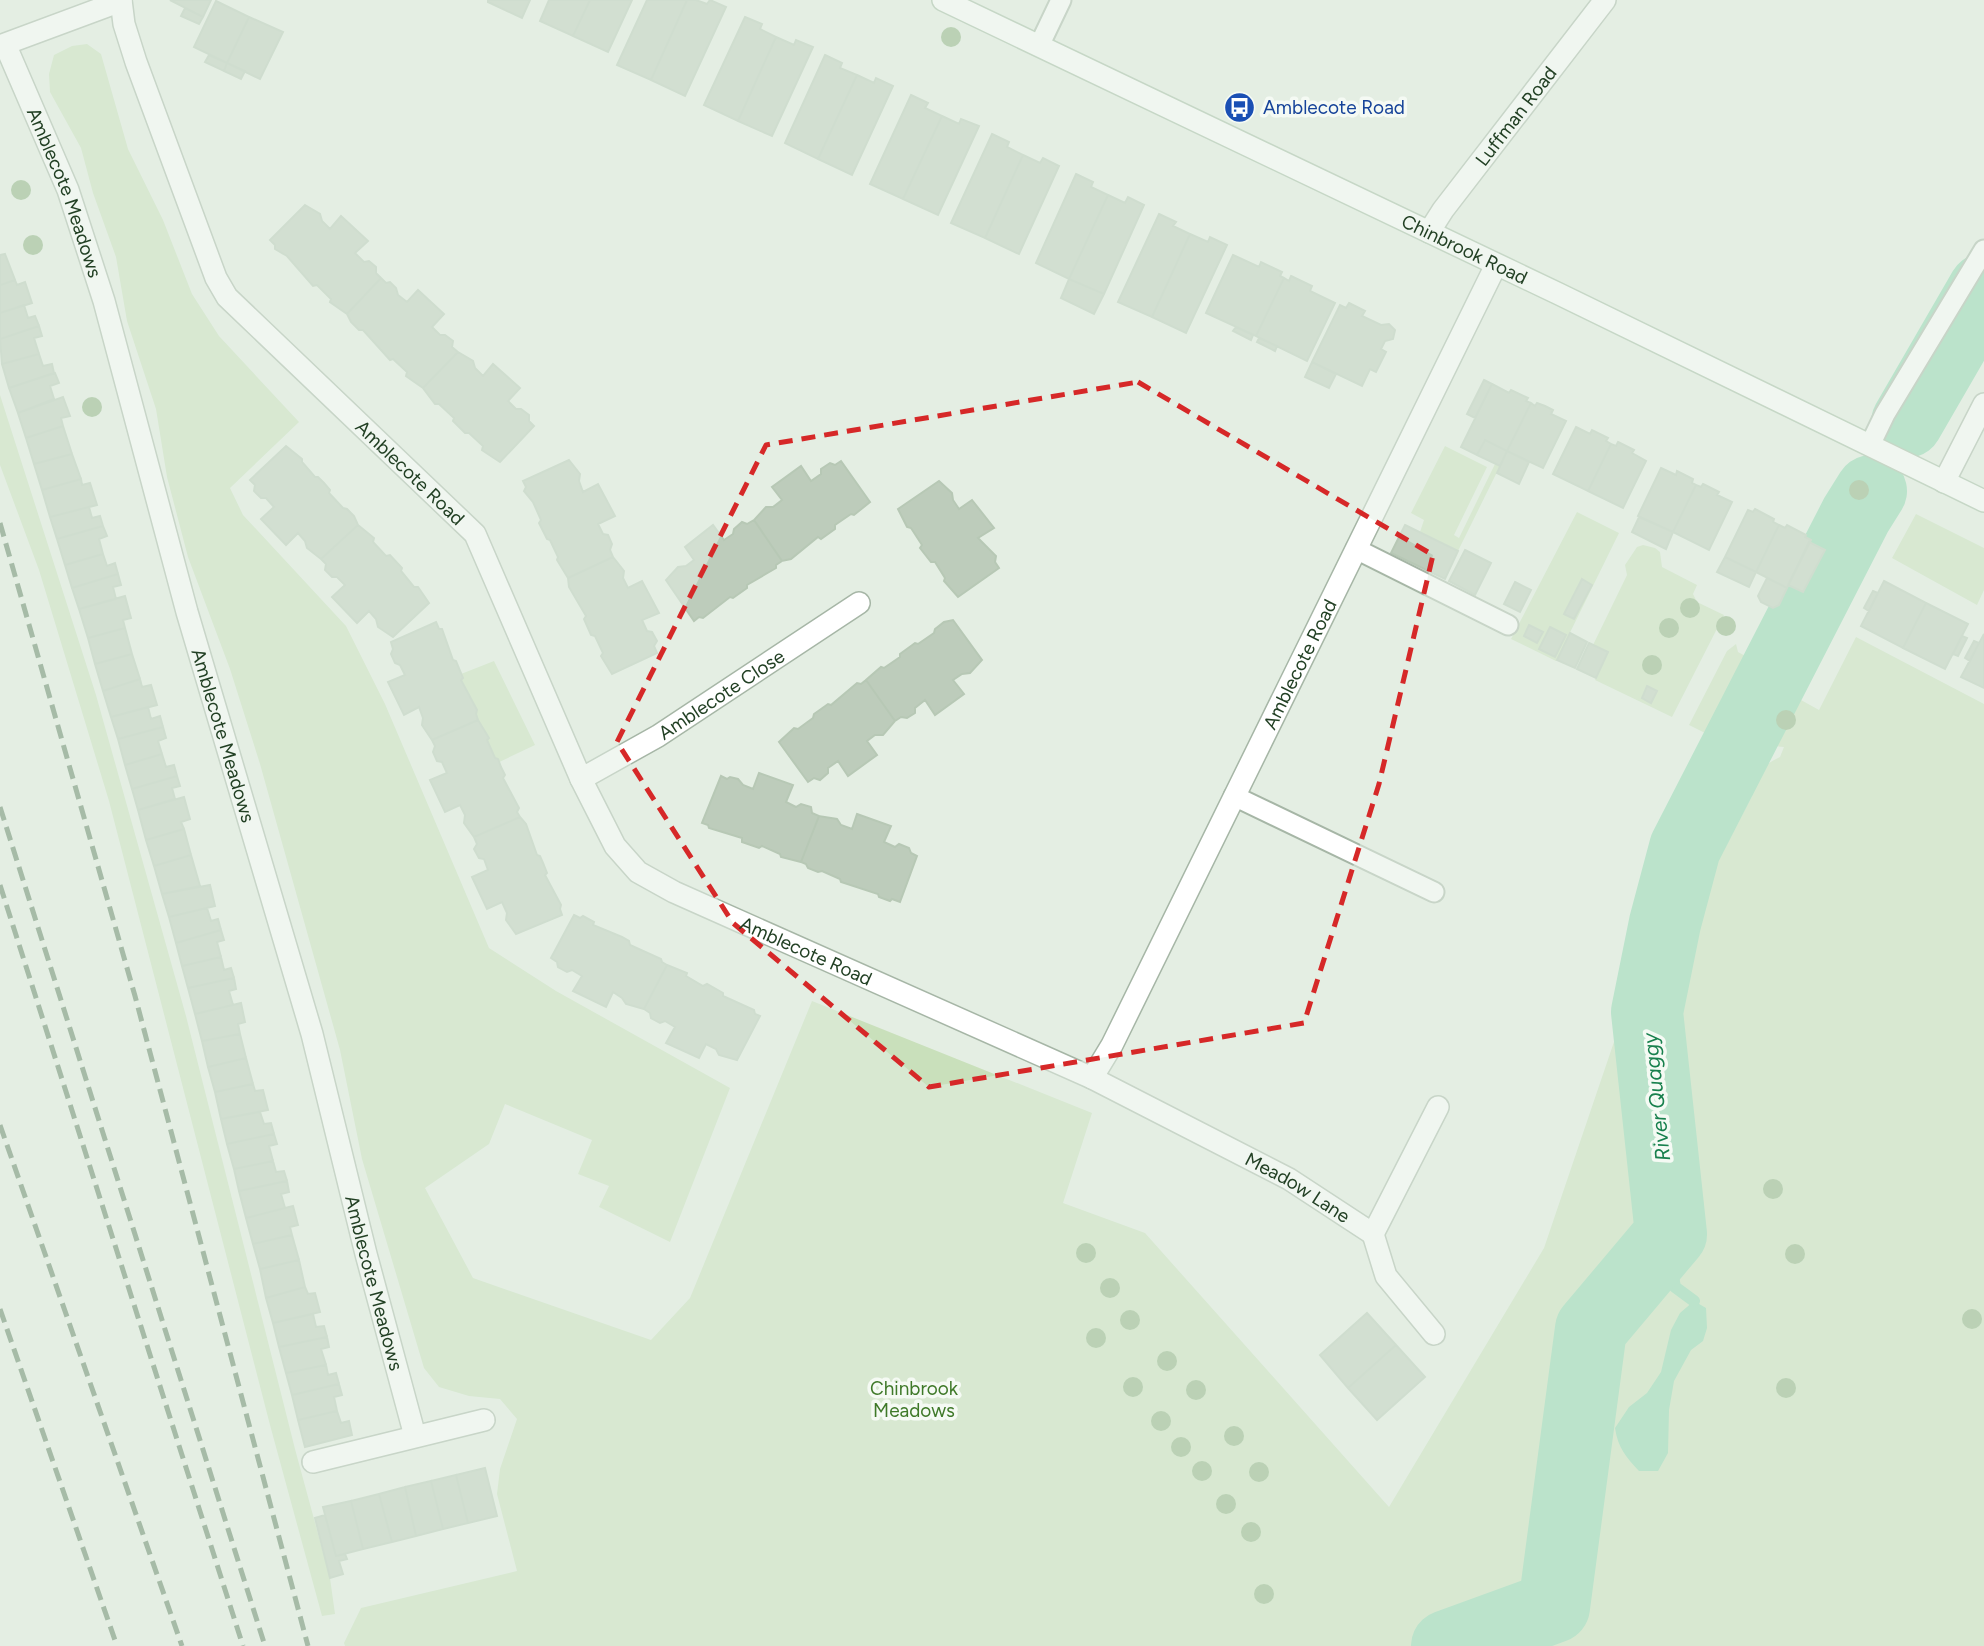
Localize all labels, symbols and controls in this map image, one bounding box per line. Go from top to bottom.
street label: Luffman Road [1470,62,1561,170]
bus stop icon: Amblecote Road [1223,90,1257,124]
place label: Amblecote Road [1263,96,1405,119]
street label: Amblecote Meadows [22,104,107,281]
street label: Chinbrook Road [1398,209,1531,289]
street label: Amblecote Road [351,415,470,530]
street label: Amblecote Road [1258,595,1341,733]
street label: Amblecote Close [654,644,789,744]
street label: Amblecote Meadows [187,646,260,825]
street label: Amblecote Road [737,911,876,990]
water label: River Quaggy [1637,1031,1675,1162]
street label: Meadow Lane [1241,1147,1354,1227]
street label: Amblecote Meadows [341,1193,408,1373]
park label: Chinbrook Meadows [870,1377,959,1422]

